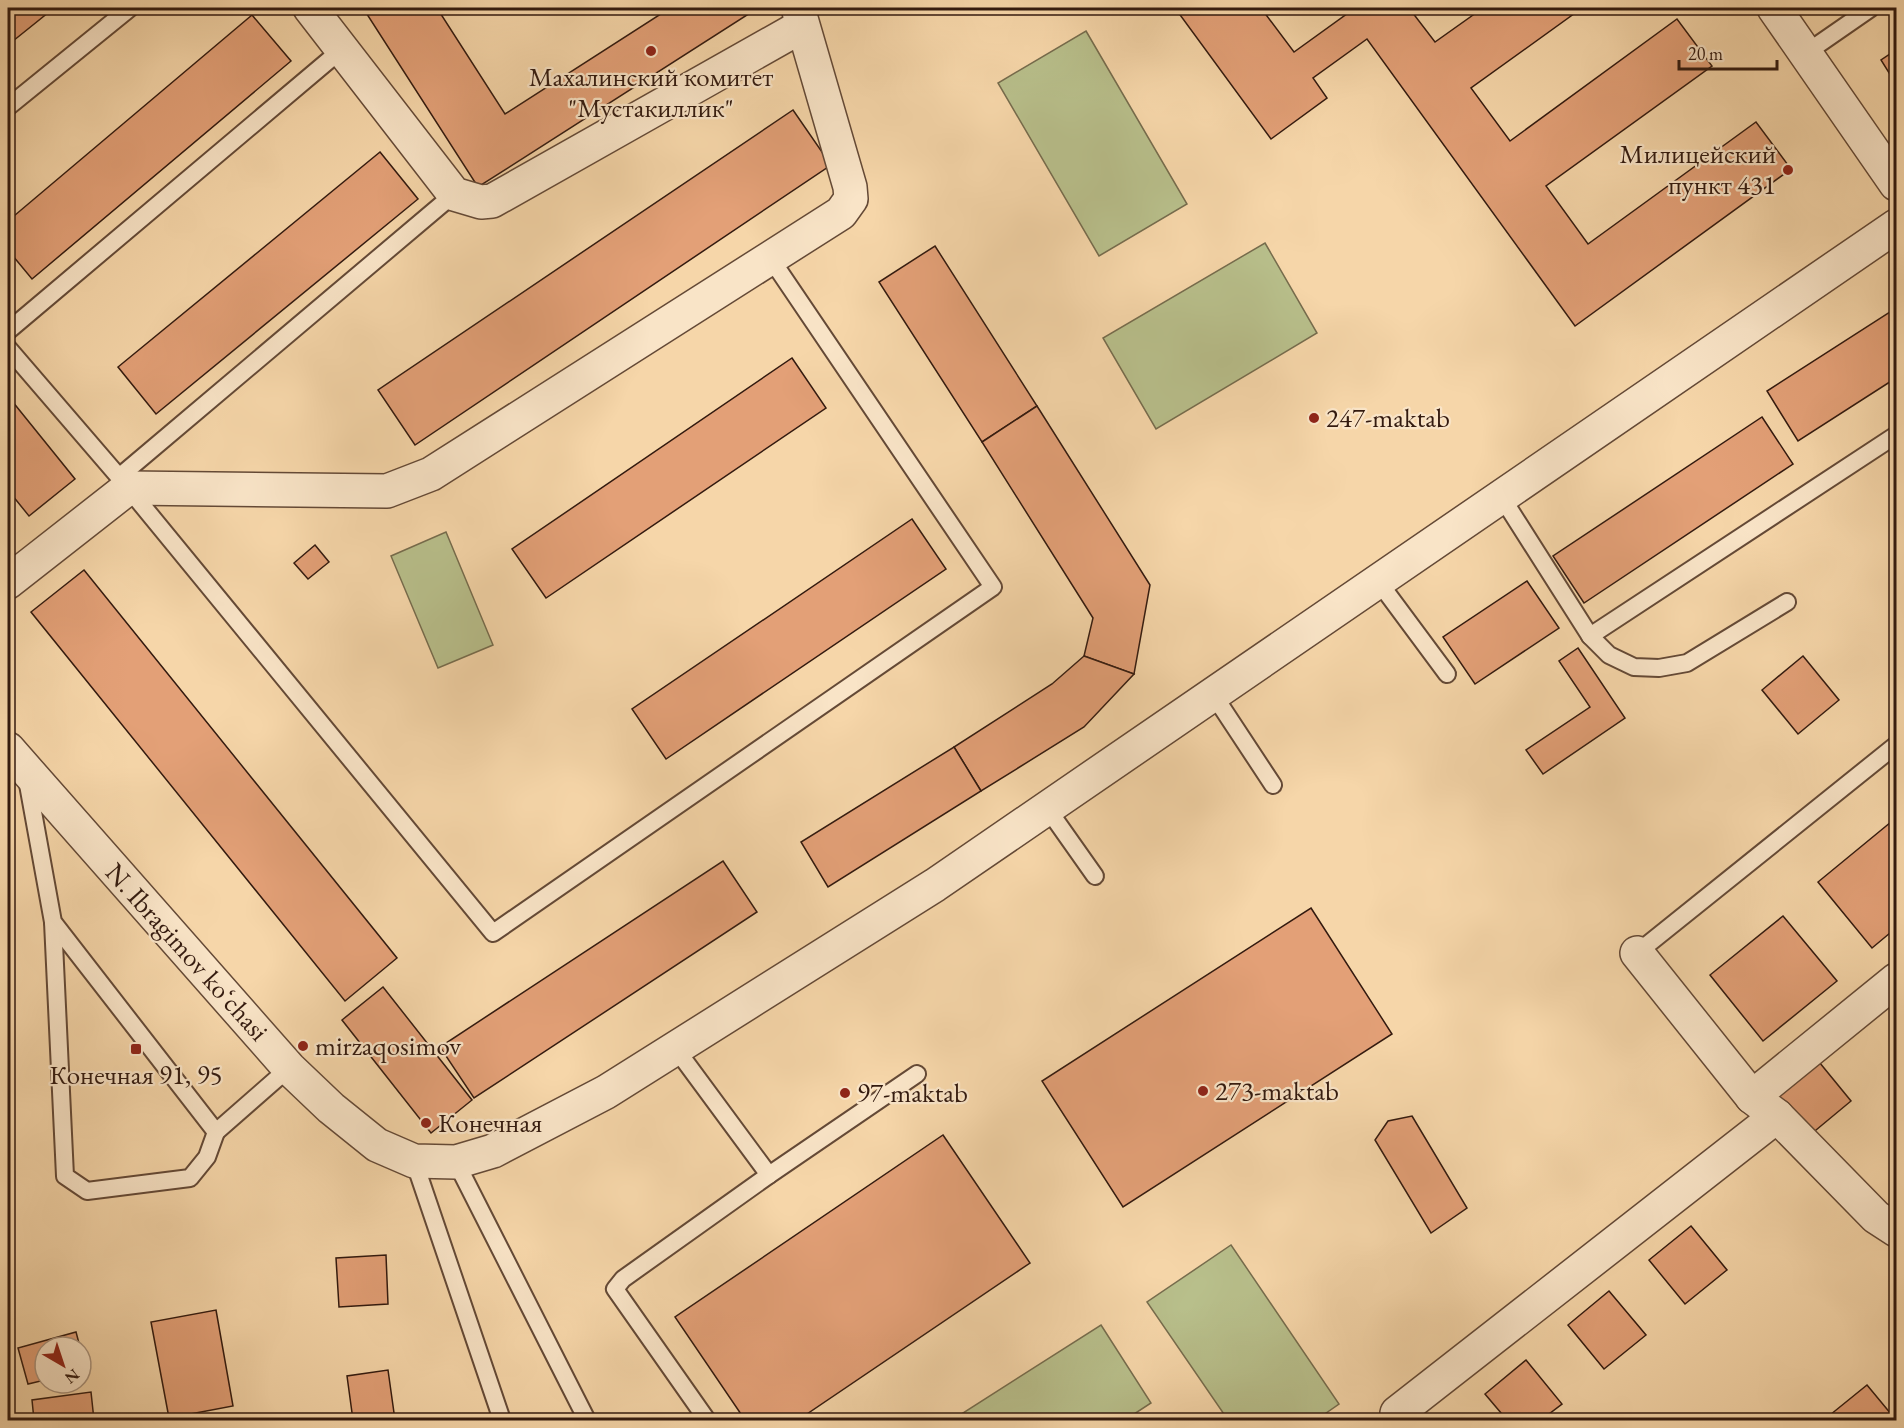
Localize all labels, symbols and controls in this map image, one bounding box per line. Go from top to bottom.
scale bar [1679,33,1776,71]
text: 20 m [1688,42,1723,65]
marker: Махалинский комитет "Мустакиллик" [644,44,658,58]
place label: Махалинский комитет "Мустакиллик" [529,59,773,125]
place label: Милицейский пункт 431 [1620,136,1776,202]
marker: Милицейский пункт 431 [1781,163,1795,177]
place label: 247-maktab [1326,400,1450,435]
marker: 247-maktab [1307,411,1321,425]
street label: N. Ibragimov koʻchasi [98,855,277,1048]
place label: mirzaqosimov [315,1028,461,1063]
marker: mirzaqosimov [296,1039,310,1053]
marker: Конечная 91, 95 [129,1042,143,1056]
place label: Конечная 91, 95 [49,1057,223,1092]
place label: 273-maktab [1215,1073,1339,1108]
place label: 97-maktab [857,1075,968,1110]
marker: 273-maktab [1196,1084,1210,1098]
marker: 97-maktab [838,1086,852,1100]
place label: Конечная [438,1105,542,1140]
marker: Конечная [419,1116,433,1130]
north arrow [33,1335,93,1395]
text: N [60,1364,84,1389]

